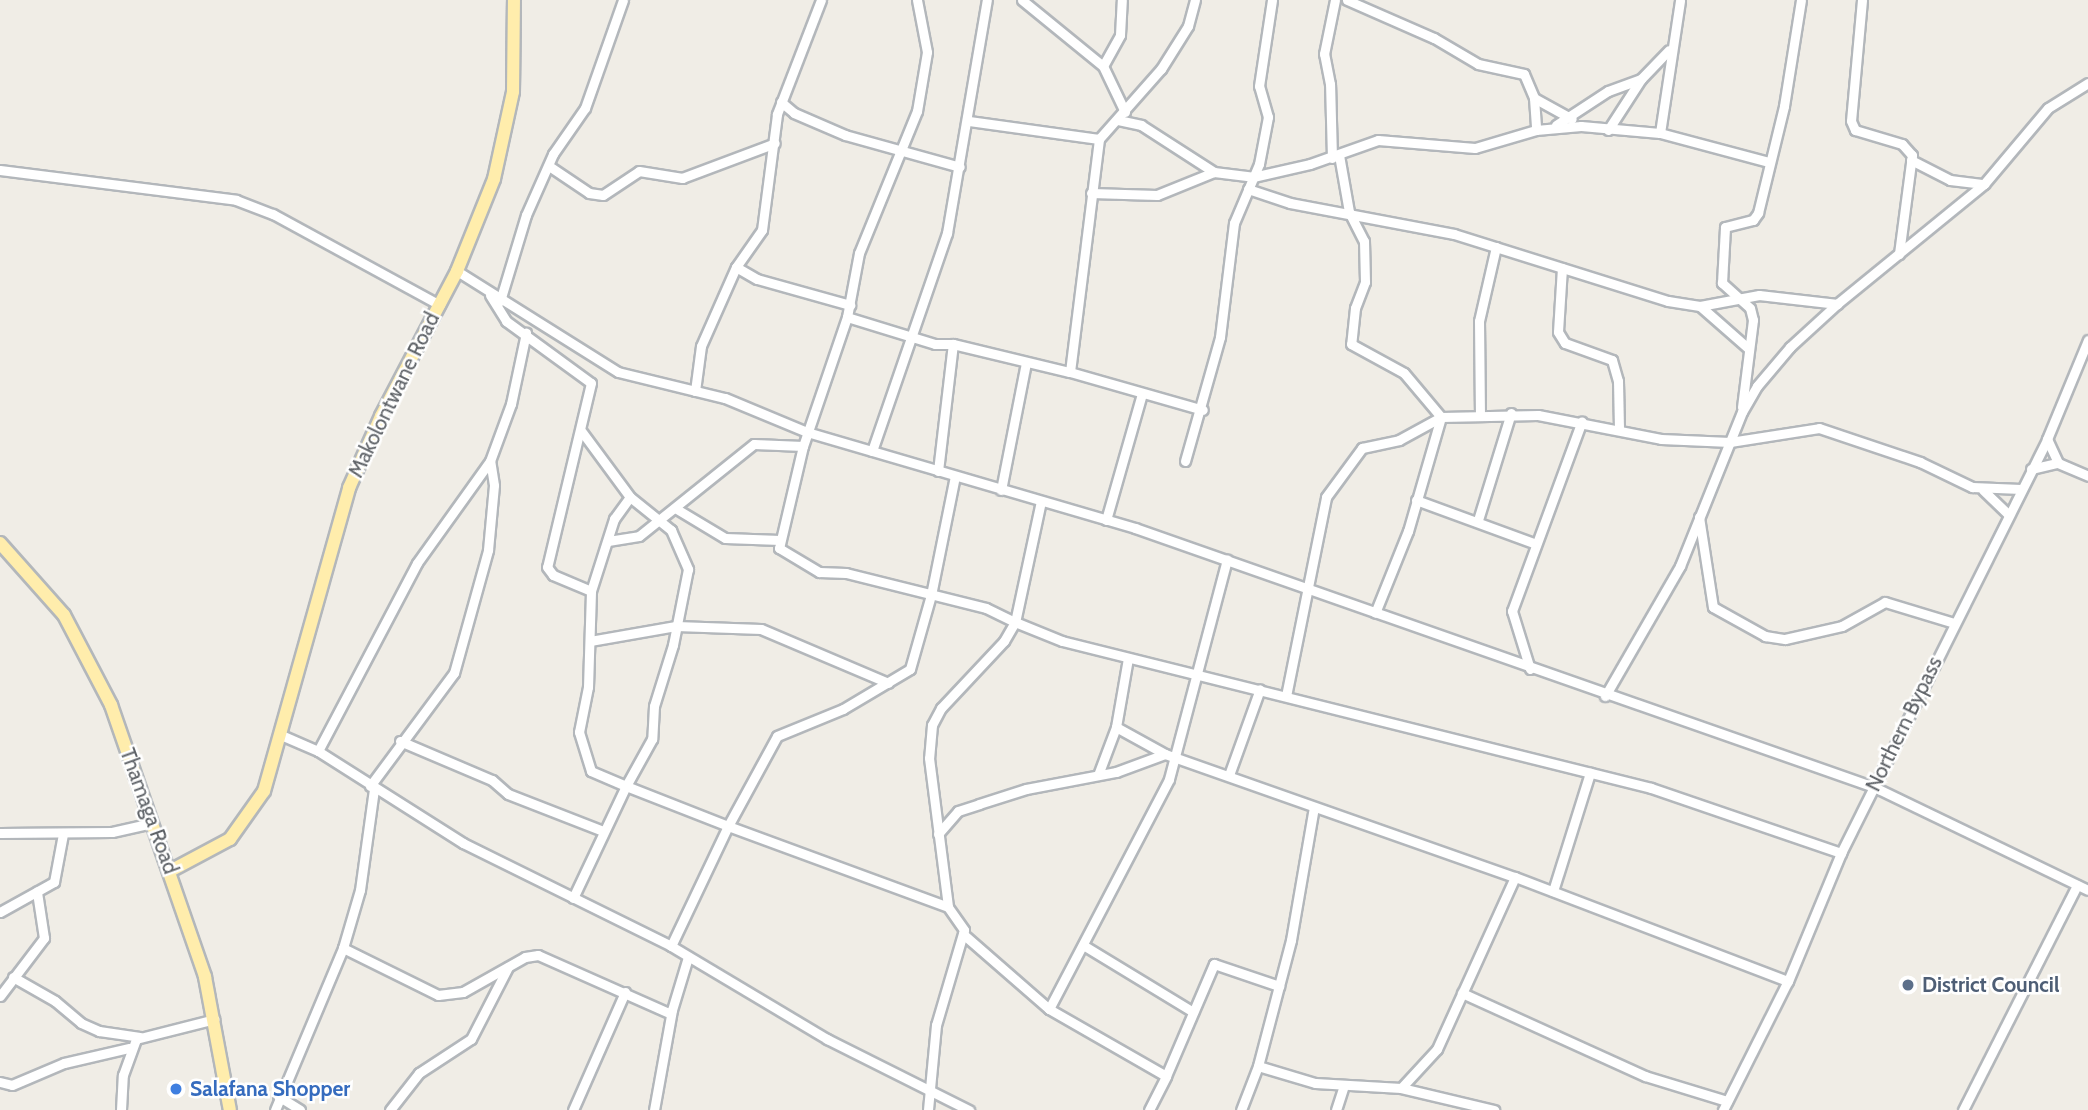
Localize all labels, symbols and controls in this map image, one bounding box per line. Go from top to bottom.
street label: Makolontwane Road [343,308,445,482]
street label: Northern Bypass [1860,652,1948,796]
street label: Thamaga Road [115,745,183,877]
place label: District Council [1922,972,2059,998]
marker: District Council [1900,977,1916,993]
place label: Salafana Shopper [190,1076,350,1102]
marker: Salafana Shopper [168,1081,184,1097]

